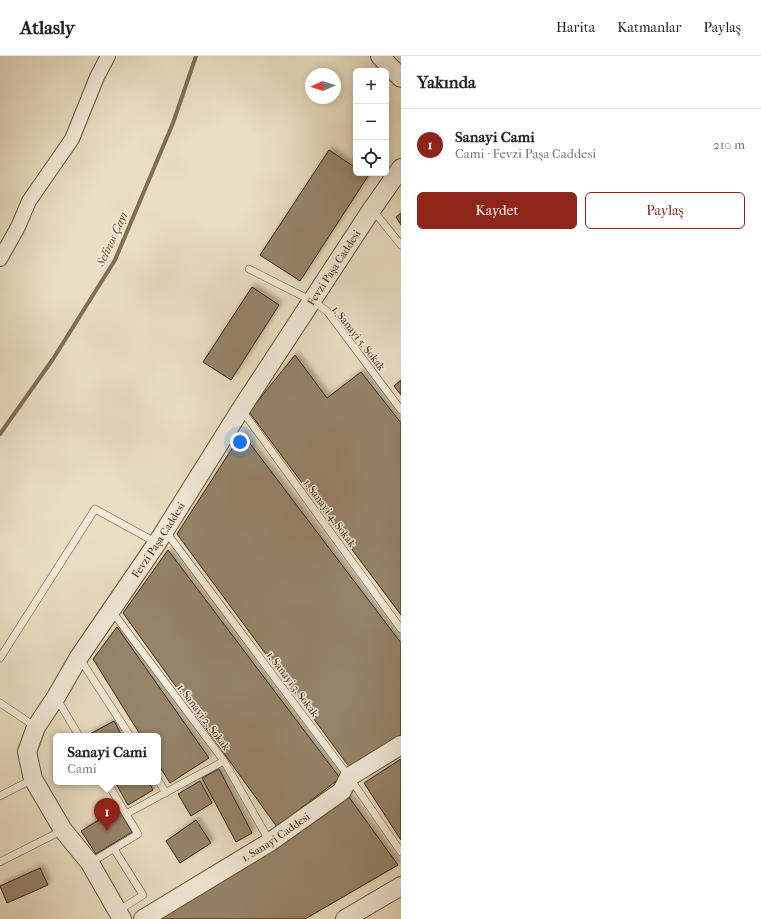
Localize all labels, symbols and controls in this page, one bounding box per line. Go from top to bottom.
text: Atlasly [20,17,75,39]
text: Harita [556,19,595,36]
text: Katmanlar [617,19,682,36]
text: Paylaş [704,19,741,36]
north arrow [305,68,341,104]
map controls [353,68,389,176]
button: + [353,68,389,104]
text: Yakında [417,72,476,92]
button: − [353,104,389,140]
text: Sanayi Cami [455,128,535,146]
text: 1 [428,137,432,152]
text: 210 m [713,137,745,152]
button: locate [353,140,389,176]
text: Cami · Fevzi Paşa Caddesi [455,146,596,161]
button: Kaydet [417,192,577,229]
button: Paylaş [585,192,745,229]
water label: Selinos Çayı [93,209,131,269]
street label: Fevzi Paşa Caddesi [305,227,364,308]
street label: 1. Sanayi 5. Sokak [329,303,388,374]
your location [230,432,250,452]
street label: 1. Sanayi 4. Sokak [301,477,359,550]
street label: Fevzi Paşa Caddesi [129,499,188,581]
street label: 1. Sanayi 3. Sokak [264,649,322,720]
street label: 1. Sanayi 2. Sokak [174,682,233,753]
popup [53,733,161,785]
text: Sanayi Cami [67,743,147,761]
text: Cami [67,761,97,776]
pin: 1 [94,798,120,831]
street label: 1. Sanayi Caddesi [239,809,313,865]

